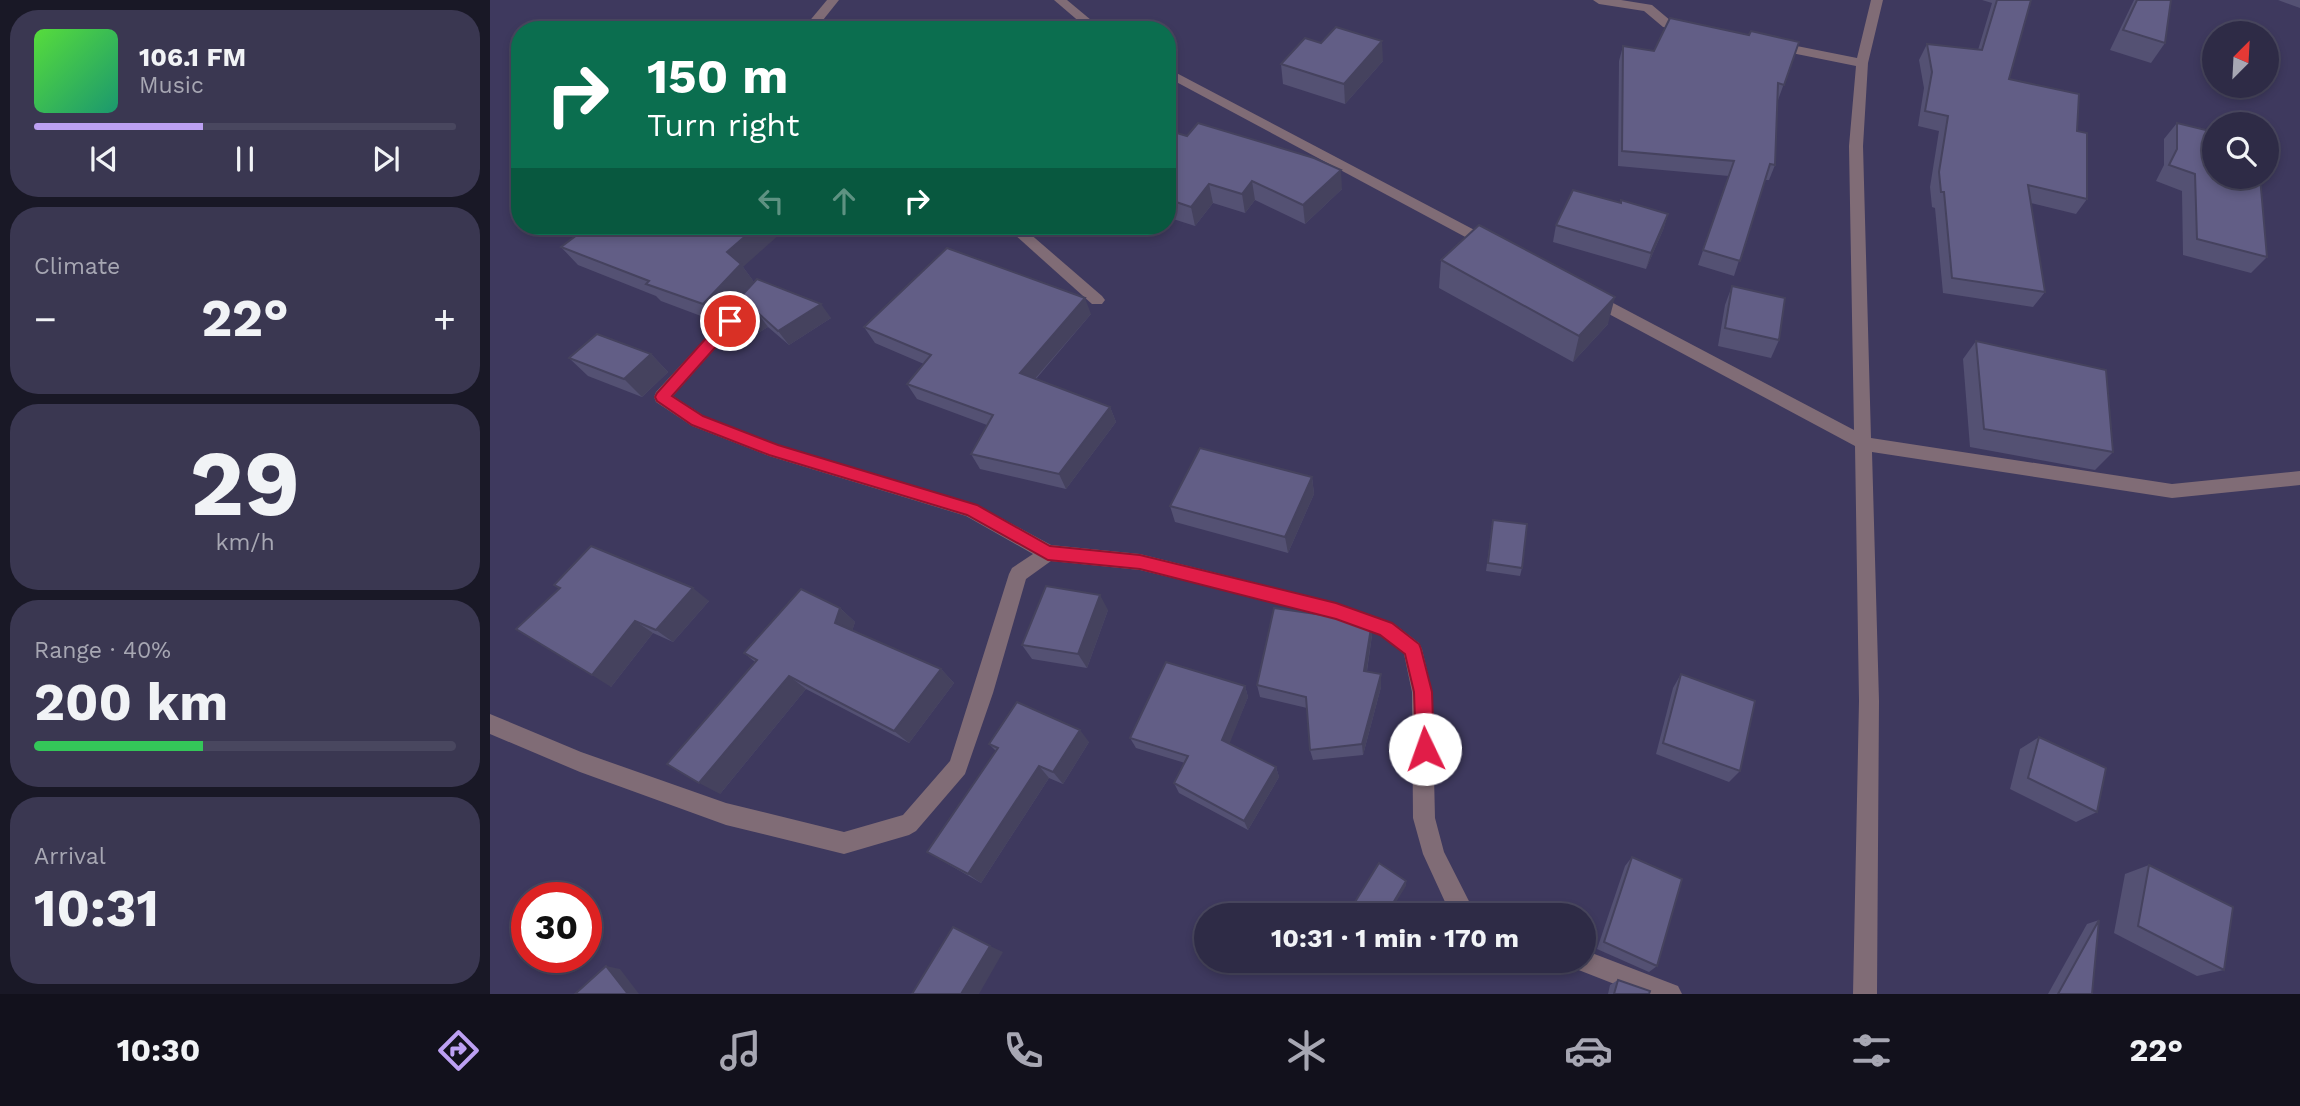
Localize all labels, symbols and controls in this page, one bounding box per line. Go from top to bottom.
north arrow [2202,21,2278,98]
map controls [2202,21,2279,189]
text: 106.1 FM [139,42,246,72]
text: 150 m [647,47,788,105]
icon: right [532,49,623,140]
text: Music [139,72,204,99]
text: Turn right [647,106,799,144]
button: search [2202,112,2279,189]
icon: previous [85,140,123,178]
icon: pause [226,140,264,178]
icon: next [367,140,405,178]
icon: left [752,182,790,220]
icon: ahead [825,182,863,220]
icon: right [898,182,936,220]
text: Climate [34,253,120,280]
text: 22° [201,288,289,349]
pin [700,291,760,351]
text: − [34,297,57,341]
text: + [433,297,456,341]
icon: arrive [711,302,749,340]
text: 29 [190,430,300,537]
text: km/h [215,529,275,556]
text: Range · 40% [34,637,171,664]
text: 200 km [34,672,228,733]
position arrow [1388,712,1462,786]
text: Arrival [34,843,106,870]
text: 10:31 [34,878,159,939]
speed limit sign: 30 [511,882,602,973]
text: 10:31 · 1 min · 170 m [1271,923,1519,953]
icon: directions [434,1026,483,1075]
icon: music [716,1026,765,1075]
icon: phone [999,1026,1048,1075]
icon: climate [1282,1026,1331,1075]
icon: car [1564,1026,1613,1075]
icon: filters [1847,1026,1896,1075]
text: 10:30 [117,1031,200,1069]
text: 22° [2129,1031,2183,1069]

